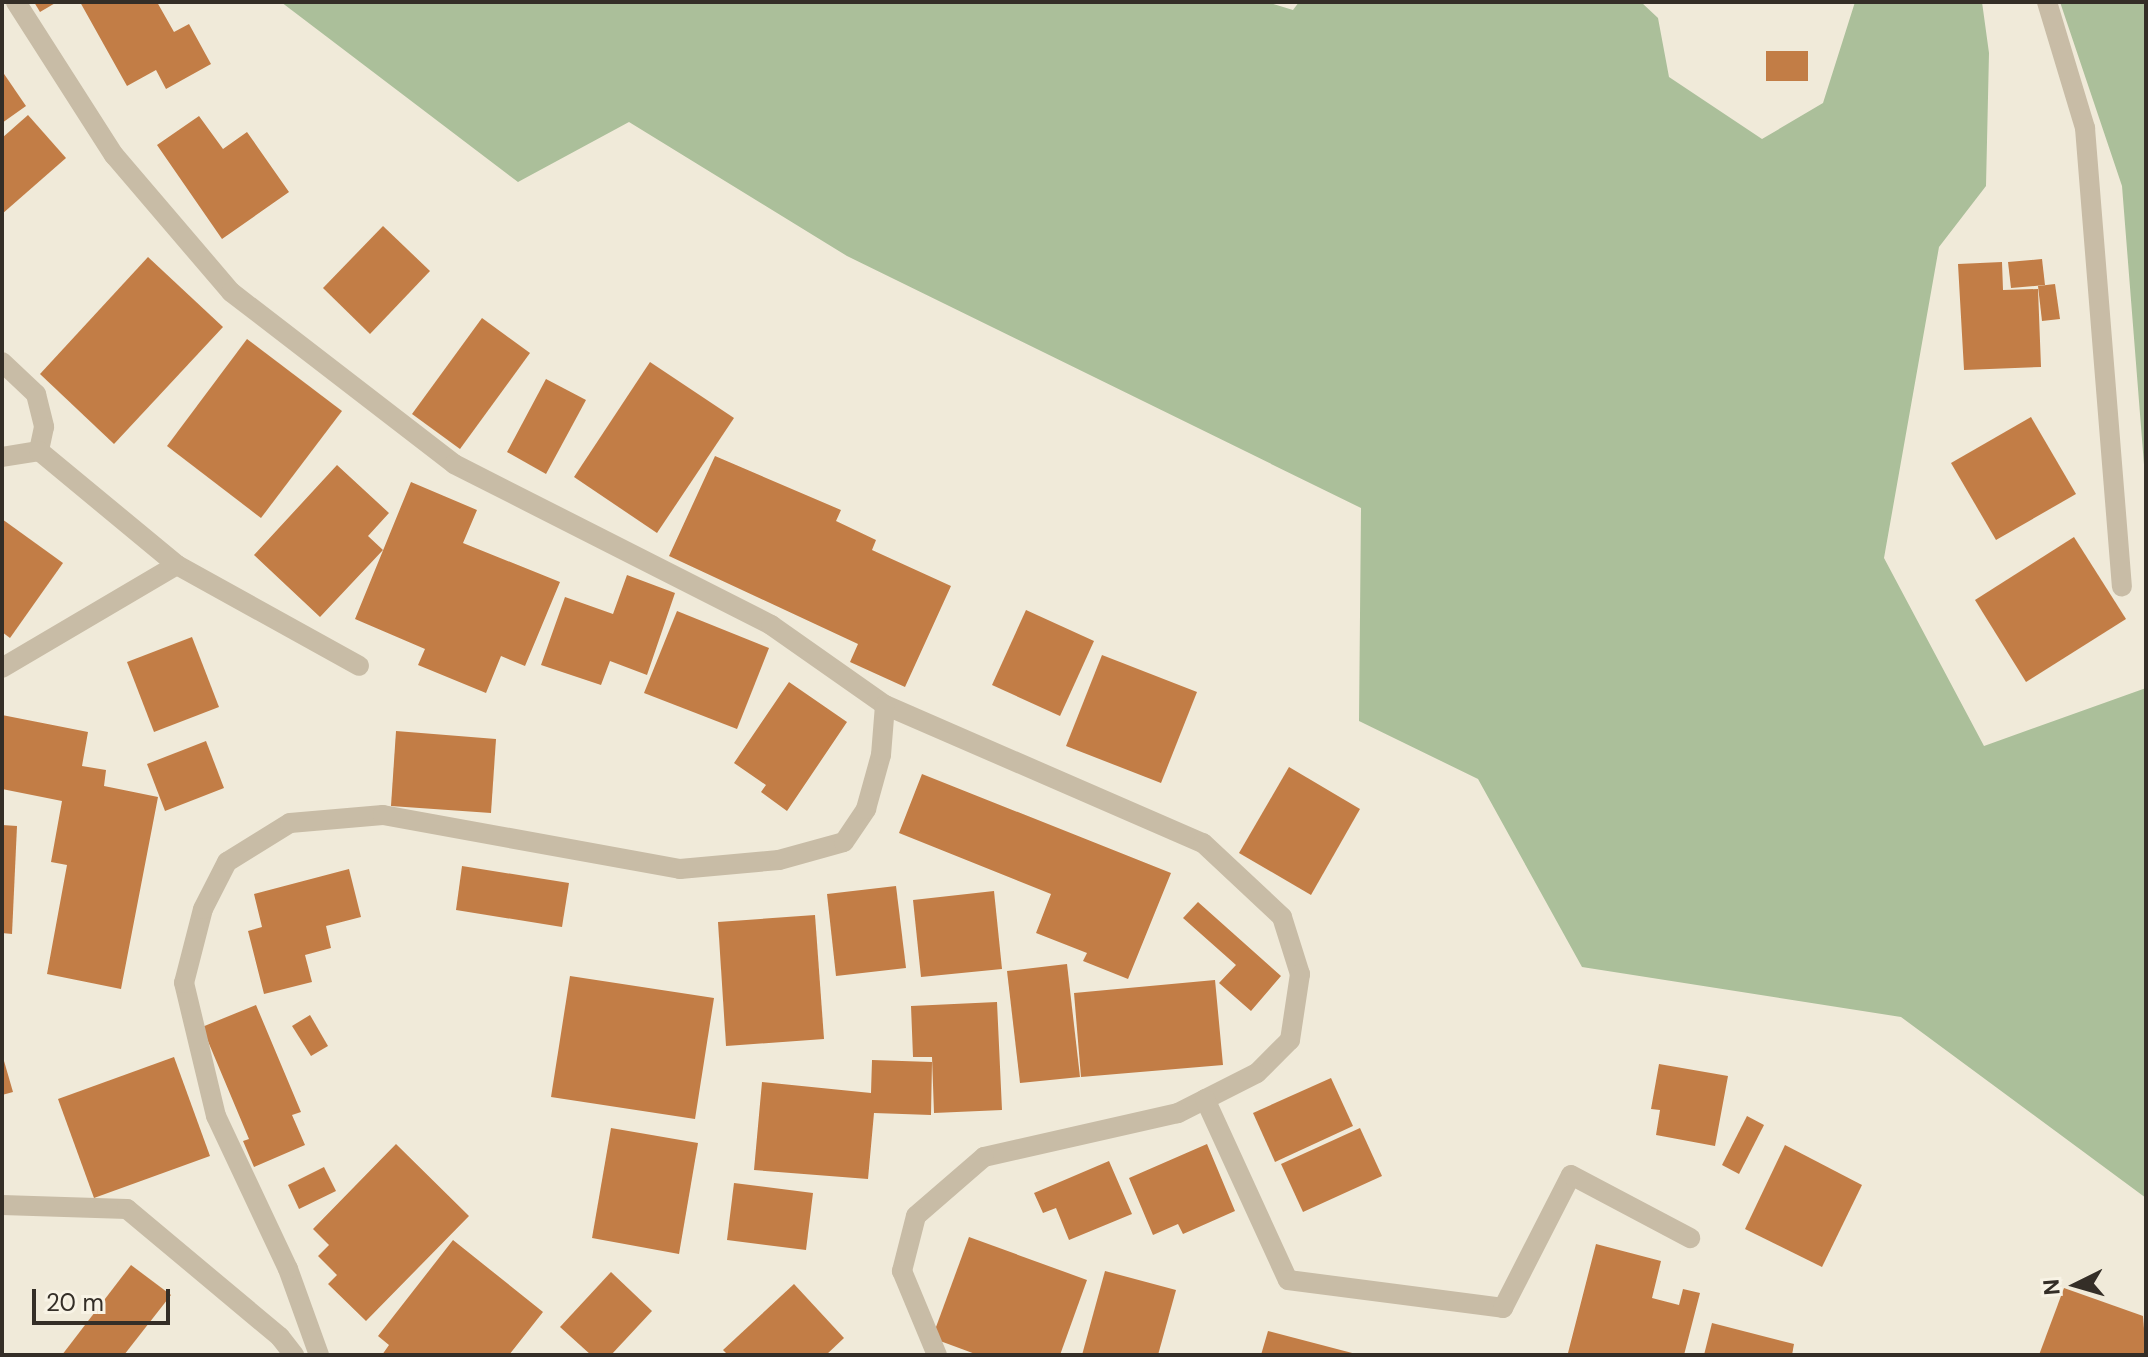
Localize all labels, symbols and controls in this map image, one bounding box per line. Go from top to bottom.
north arrow [2036,1245,2116,1325]
scale bar [36,1273,174,1323]
text: N [2036,1278,2067,1296]
text: 20 m [46,1287,104,1318]

